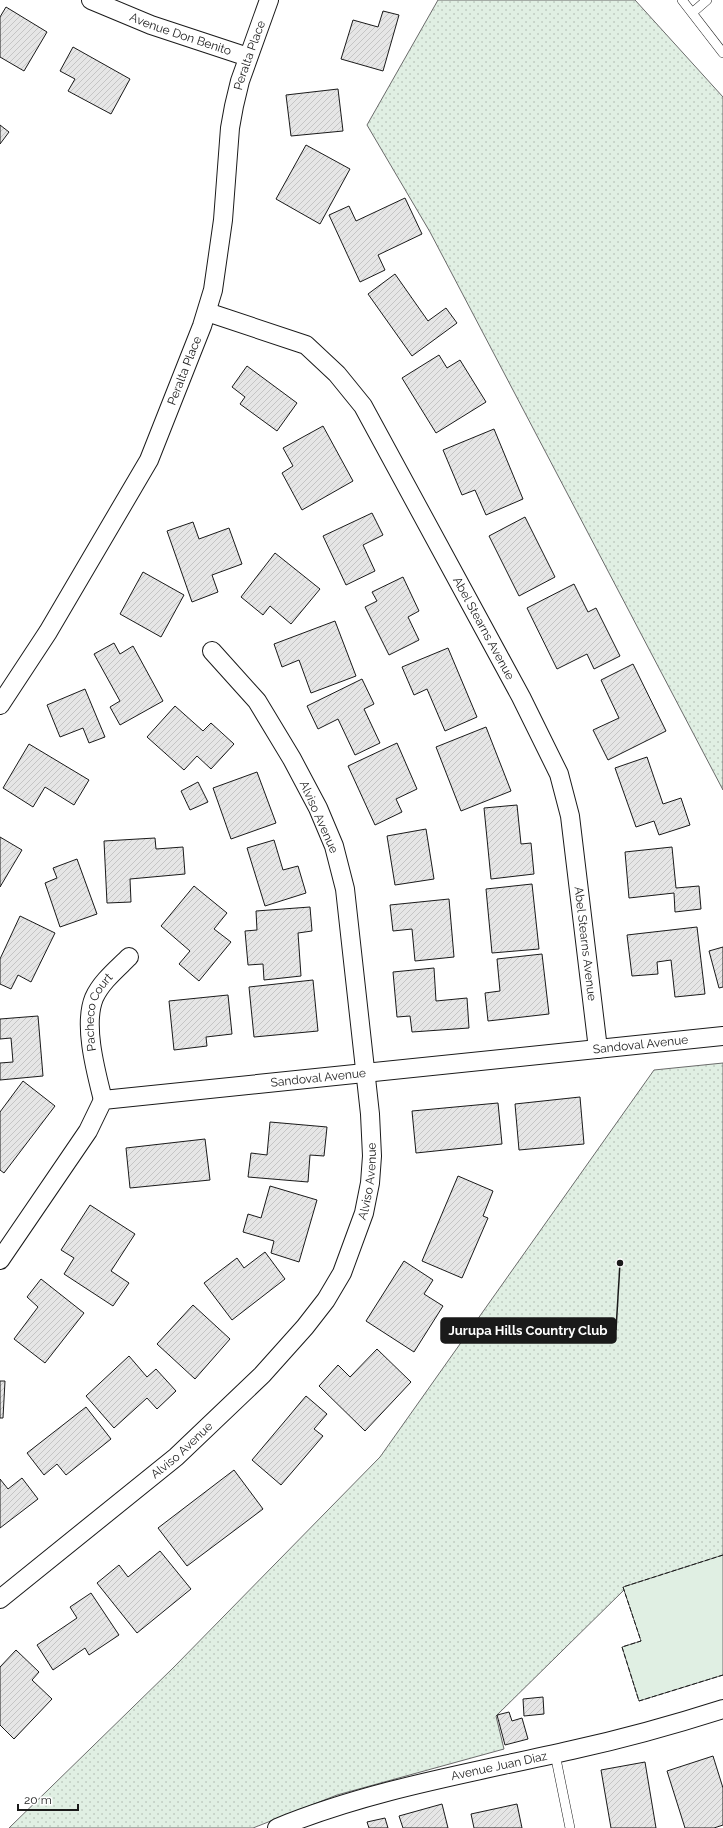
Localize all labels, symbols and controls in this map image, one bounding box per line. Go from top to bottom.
street label: Avenue Don Benito [128,10,233,58]
street label: Peralta Place [231,19,268,91]
street label: Peralta Place [164,334,204,407]
street label: Abel Stearns Avenue [450,574,517,682]
street label: Alviso Avenue [297,779,341,855]
street label: Abel Stearns Avenue [572,886,599,1002]
street label: Pacheco Court [83,970,116,1052]
street label: Sandoval Avenue [592,1033,689,1056]
street label: Sandoval Avenue [270,1066,367,1090]
street label: Alviso Avenue [355,1142,379,1222]
callout: Jurupa Hills Country Club [441,1318,616,1343]
text: Jurupa Hills Country Club [449,1323,607,1338]
street label: Alviso Avenue [148,1419,215,1481]
street label: Avenue Juan Diaz [450,1749,549,1783]
scale bar [18,1786,78,1812]
text: 20 m [24,1793,52,1807]

